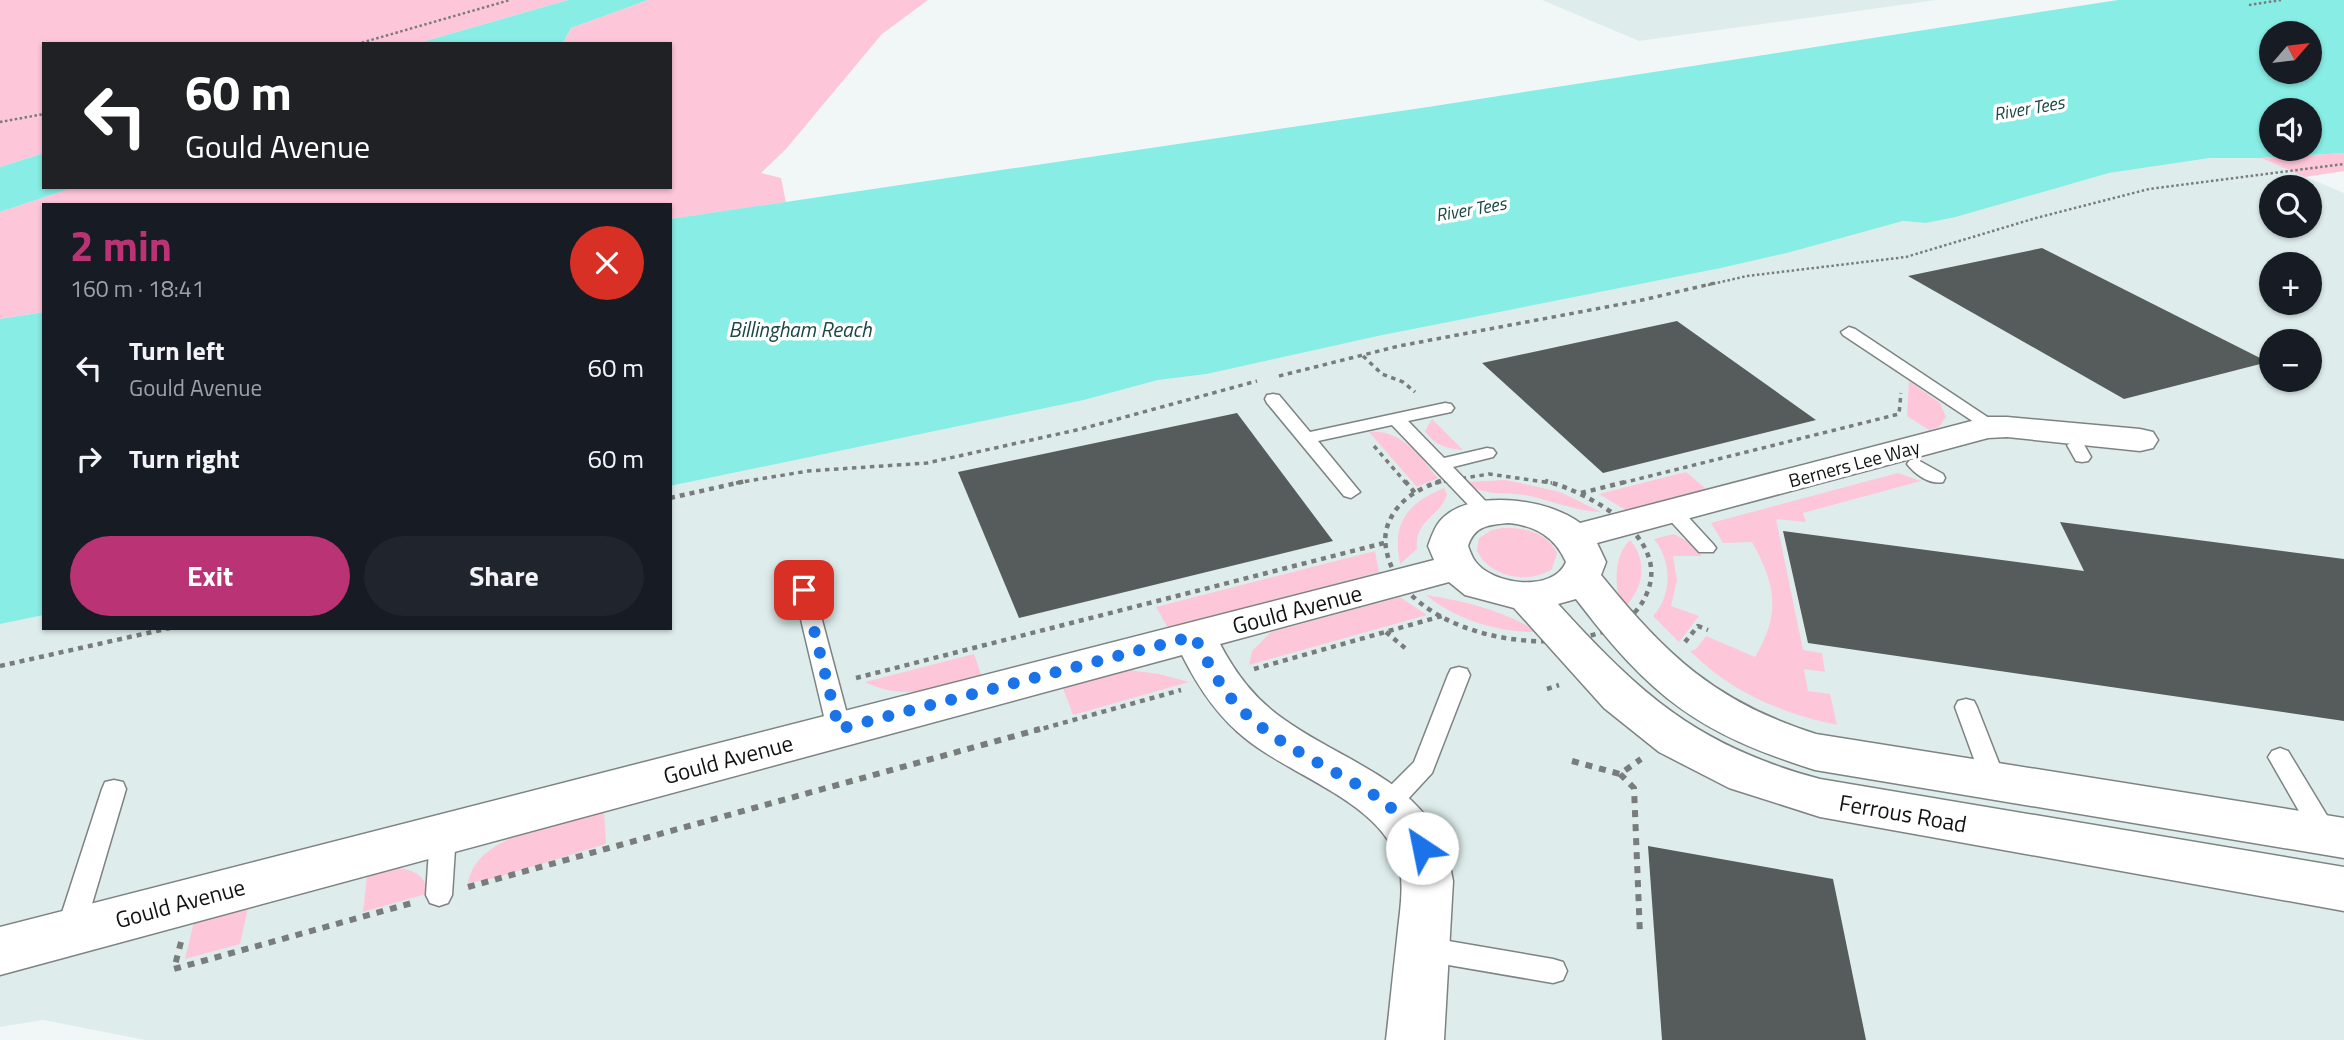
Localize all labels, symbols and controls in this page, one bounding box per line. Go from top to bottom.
north arrow [2259,21,2322,84]
map controls [2259,21,2322,392]
text: 60 m [185,54,292,129]
icon: left [70,70,161,161]
water label: River Tees [1992,88,2068,127]
button: sound [2259,98,2322,161]
text: Gould Avenue [185,122,370,170]
button: search [2259,175,2322,238]
water label: River Tees [1434,189,1510,228]
text: 2 min [70,213,172,277]
button: close [570,226,644,300]
button: + [2259,252,2322,315]
text: 160 m · 18:41 [70,271,205,306]
water label: Billingham Reach [729,313,872,345]
button: − [2259,329,2322,392]
text: Turn left [129,331,224,370]
text: 60 m [587,348,644,387]
icon: left [70,349,108,387]
text: Gould Avenue [129,370,262,405]
street label: Berners Lee Way [1785,432,1923,494]
text: Turn right [129,439,240,478]
text: 60 m [587,439,644,478]
icon: right [70,440,108,478]
button: Exit [70,536,350,616]
button: Share [364,536,644,616]
pin [774,560,834,620]
icon: arrive [785,571,823,609]
street label: Gould Avenue [1228,575,1366,643]
street label: Gould Avenue [659,725,797,793]
street label: Ferrous Road [1836,785,1970,841]
position arrow [1385,811,1459,885]
street label: Gould Avenue [111,869,249,937]

